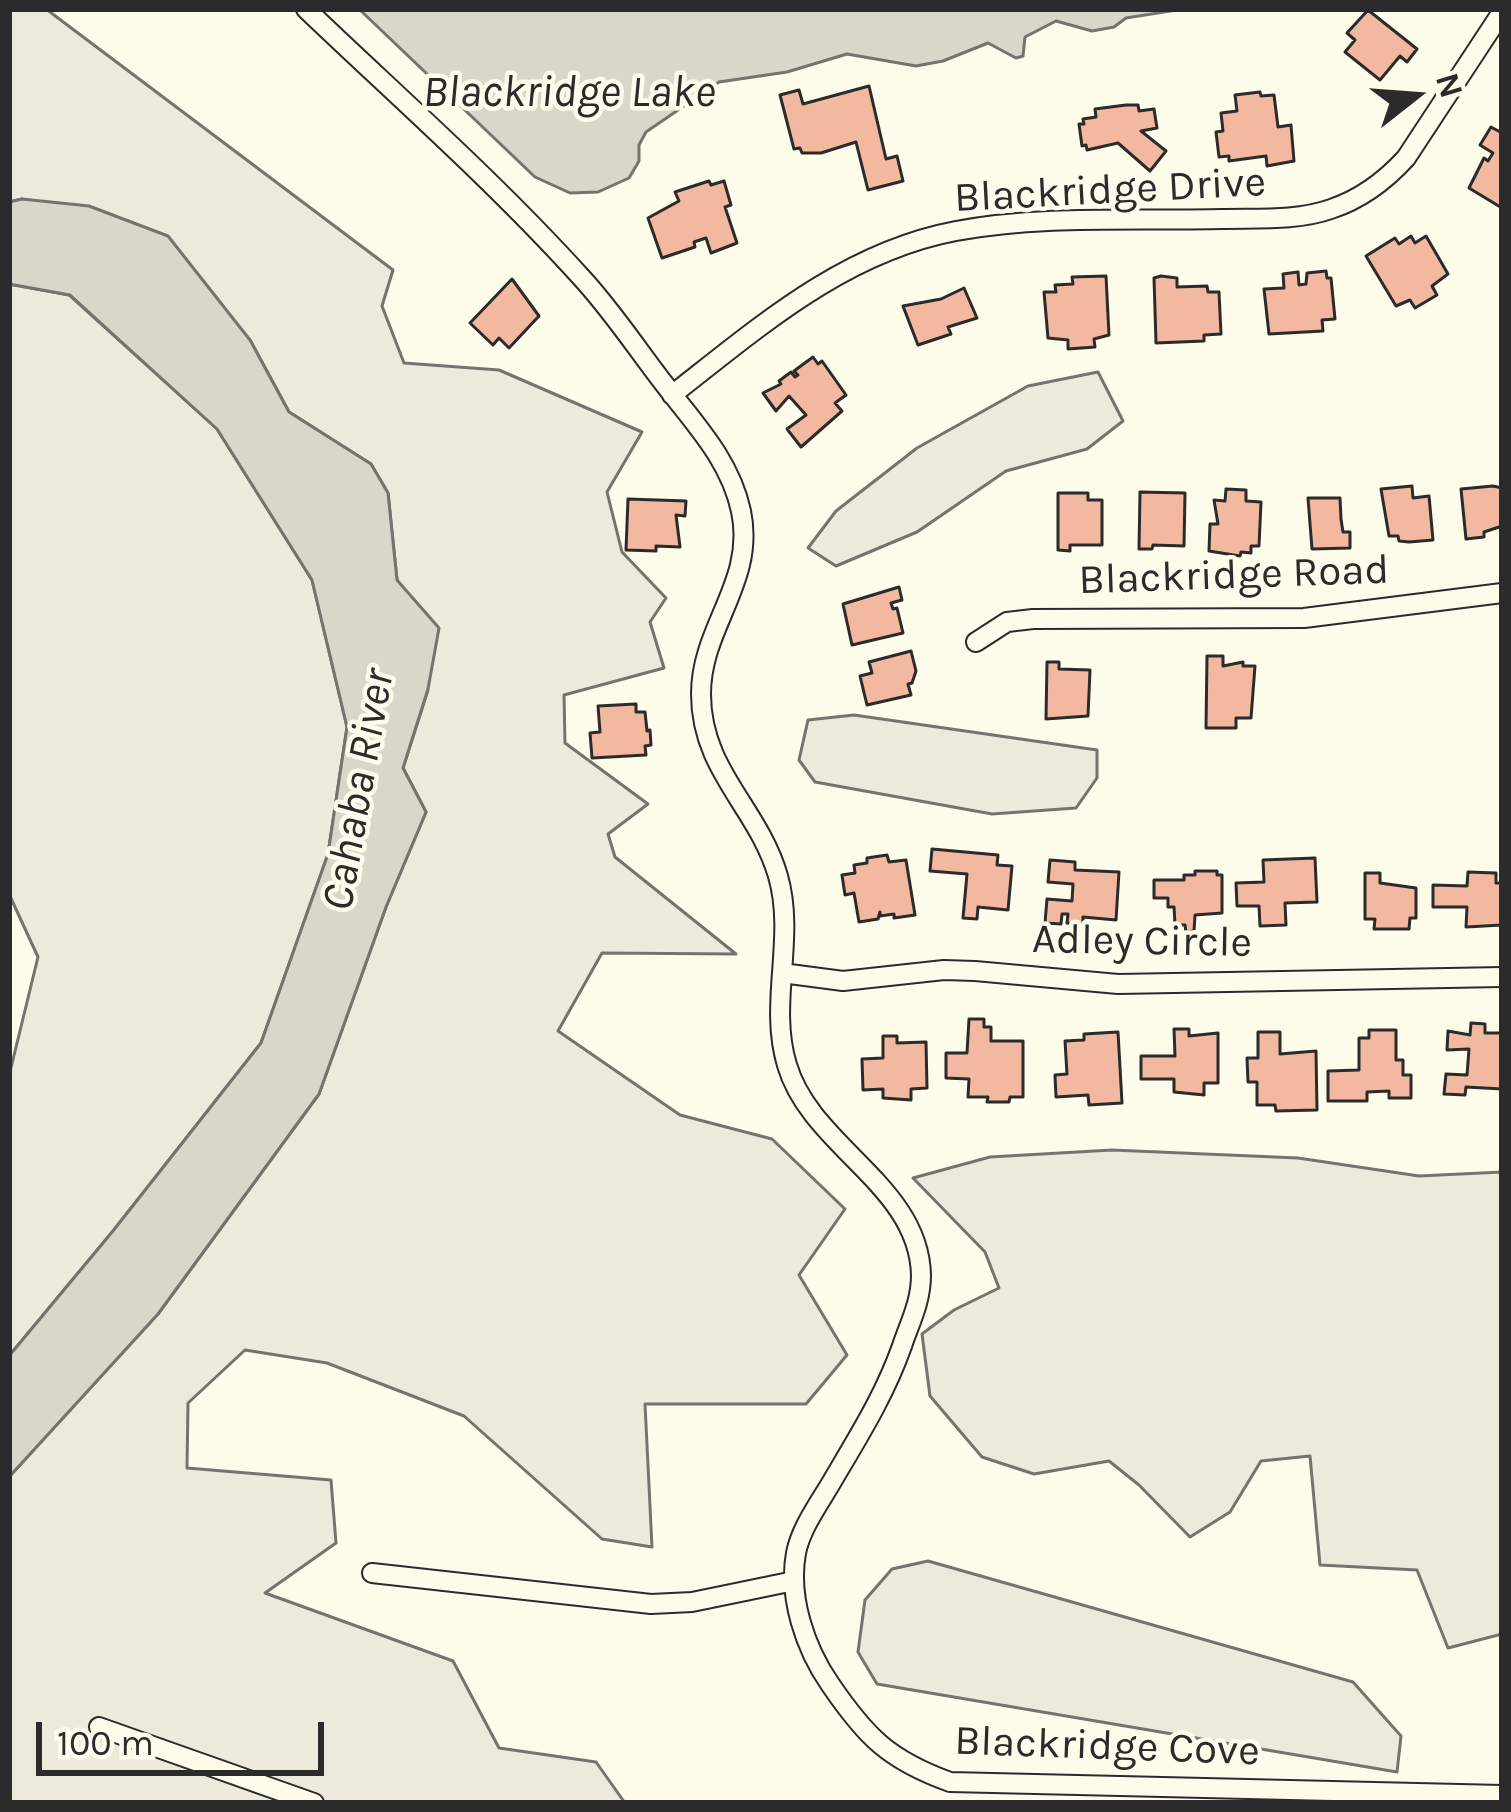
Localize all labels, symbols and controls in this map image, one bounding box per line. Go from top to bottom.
north arrow [1355,36,1475,156]
water label: Blackridge Lake [422,66,716,120]
text: N [1428,69,1471,102]
street label: Blackridge Drive [953,158,1267,224]
street label: Blackridge Road [1078,545,1390,607]
water label: Cahaba River [311,665,407,915]
street label: Adley Circle [1031,915,1253,969]
scale bar [42,1698,330,1772]
street label: Blackridge Cove [953,1716,1261,1778]
text: 100 m [57,1722,154,1764]

